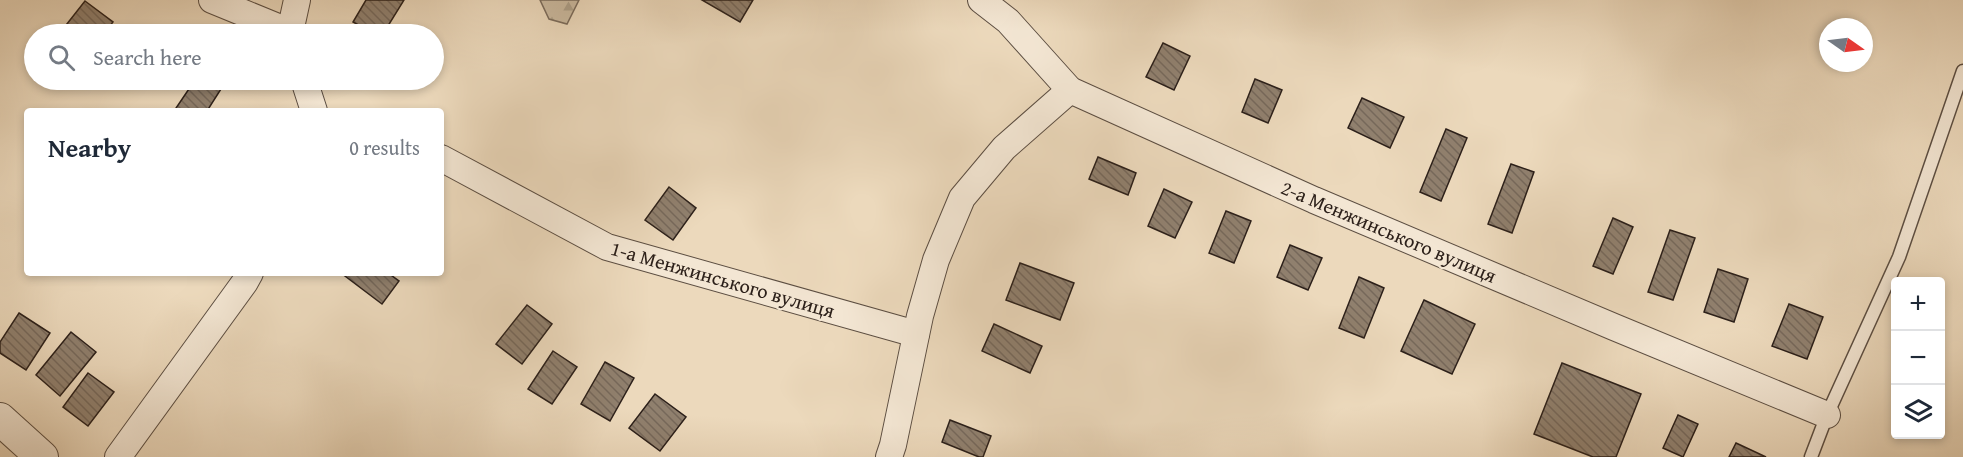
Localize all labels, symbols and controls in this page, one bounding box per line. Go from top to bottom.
north arrow [1819,18,1873,72]
search box [24,24,444,90]
icon: search [45,41,78,74]
text: Search here [93,41,202,73]
text: Nearby [48,128,131,167]
text: 0 results [349,133,420,162]
street label: 2-а Менжинського вулиця [1277,172,1501,290]
street label: 1-а Менжинського вулиця [608,233,838,325]
map controls [1891,277,1945,439]
button: + [1891,277,1945,331]
button: − [1891,331,1945,385]
button: layers [1891,385,1945,439]

